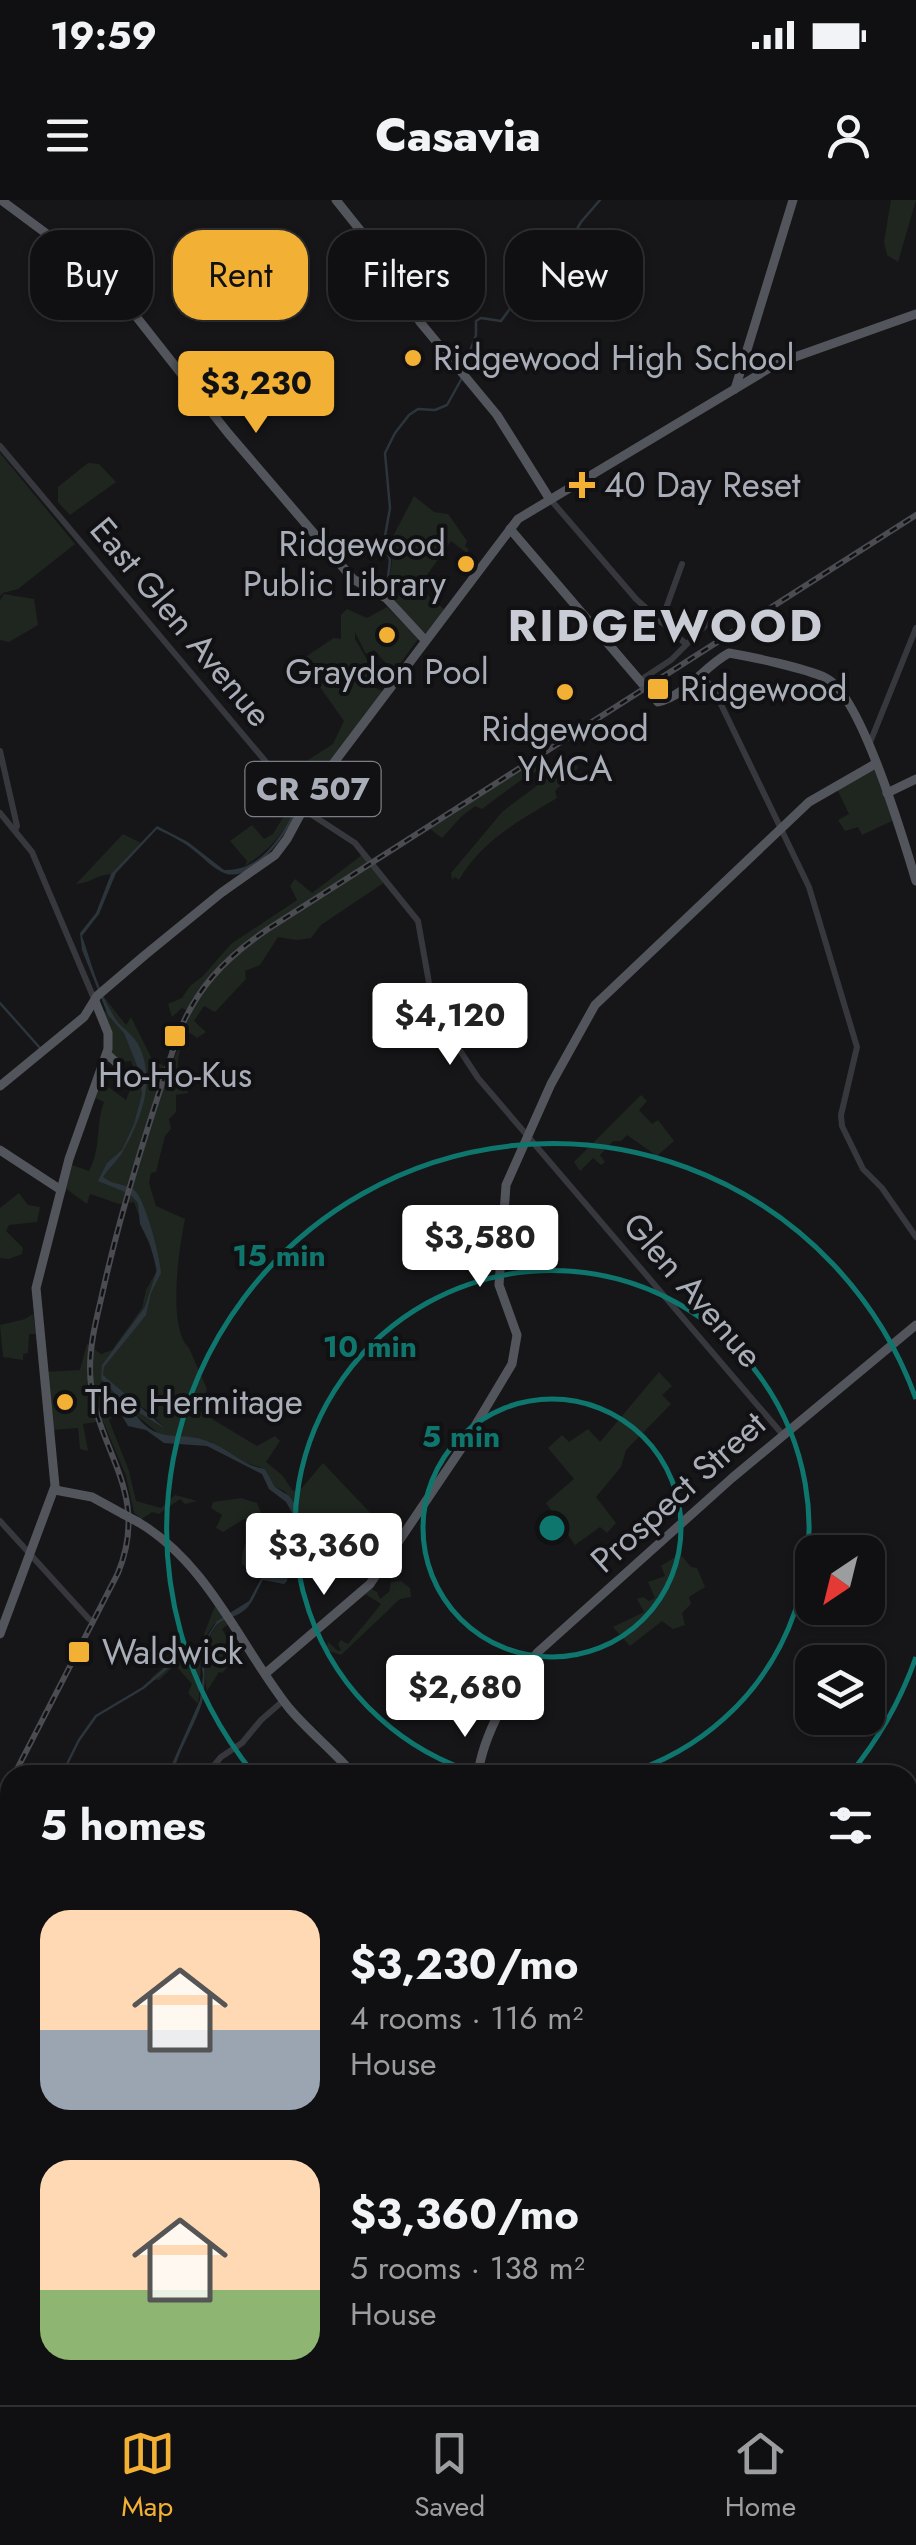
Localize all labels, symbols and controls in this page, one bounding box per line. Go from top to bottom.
text: 19:59 [50,8,157,63]
text: Casavia [375,103,541,168]
icon: menu [40,108,95,163]
icon: person [821,108,876,163]
chip: Buy [30,230,153,320]
chip: Rent [173,230,308,320]
chip: Filters [328,230,485,320]
chip: New [505,230,643,320]
place label: Ridgewood High School [433,333,795,383]
marker: Ridgewood High School [402,347,424,369]
pin: $3,230 [175,351,337,436]
text: $3,230 [200,360,312,406]
place label: 40 Day Reset [604,460,801,510]
marker: 40 Day Reset [569,472,595,498]
street label: East Glen Avenue [78,506,284,738]
place label: Ridgewood Public Library [243,519,447,609]
marker: Ridgewood Public Library [455,553,477,575]
district label: RIDGEWOOD [508,593,824,658]
marker: Graydon Pool [376,624,398,646]
place label: Graydon Pool [285,647,489,697]
place label: Ridgewood [680,664,848,714]
marker: Ridgewood [645,676,671,702]
marker: Ridgewood YMCA [554,681,576,703]
place label: Ridgewood YMCA [481,704,649,794]
road number: CR 507 [246,762,380,816]
pin: $4,120 [369,983,531,1068]
text: $4,120 [394,992,506,1038]
marker: Ho-Ho-Kus [162,1023,188,1049]
place label: Ho-Ho-Kus [98,1050,252,1100]
street label: Glen Avenue [611,1201,775,1379]
pin: $3,580 [399,1205,561,1290]
text: $3,580 [424,1214,536,1260]
text: 15 min [232,1234,326,1277]
text: 10 min [323,1325,417,1368]
place label: The Hermitage [85,1377,303,1427]
marker: The Hermitage [54,1391,76,1413]
street label: Prospect Street [579,1399,777,1584]
text: 5 min [422,1415,500,1458]
centre of rings [534,1510,570,1546]
pin: $3,360 [243,1513,405,1598]
text: $3,360 [268,1522,380,1568]
north arrow [795,1535,885,1625]
map controls [795,1535,885,1735]
place label: Waldwick [102,1627,244,1677]
marker: Waldwick [66,1639,92,1665]
button: layers [795,1645,885,1735]
pin: $2,680 [384,1655,546,1740]
text: $2,680 [408,1664,522,1710]
text: 5 homes [40,1795,206,1856]
icon: filters [823,1798,878,1853]
text: $3,230/mo [350,1934,578,1995]
icon: home [120,1950,240,2070]
text: 4 rooms · 116 m² [350,1995,583,2041]
text: House [350,2041,437,2087]
text: $3,360/mo [350,2184,579,2245]
icon: home [120,2200,240,2320]
text: 5 rooms · 138 m² [350,2245,585,2291]
text: House [350,2291,437,2337]
tab: Map [120,2426,175,2527]
tab: Saved [414,2426,485,2527]
tab: Home [725,2426,796,2527]

